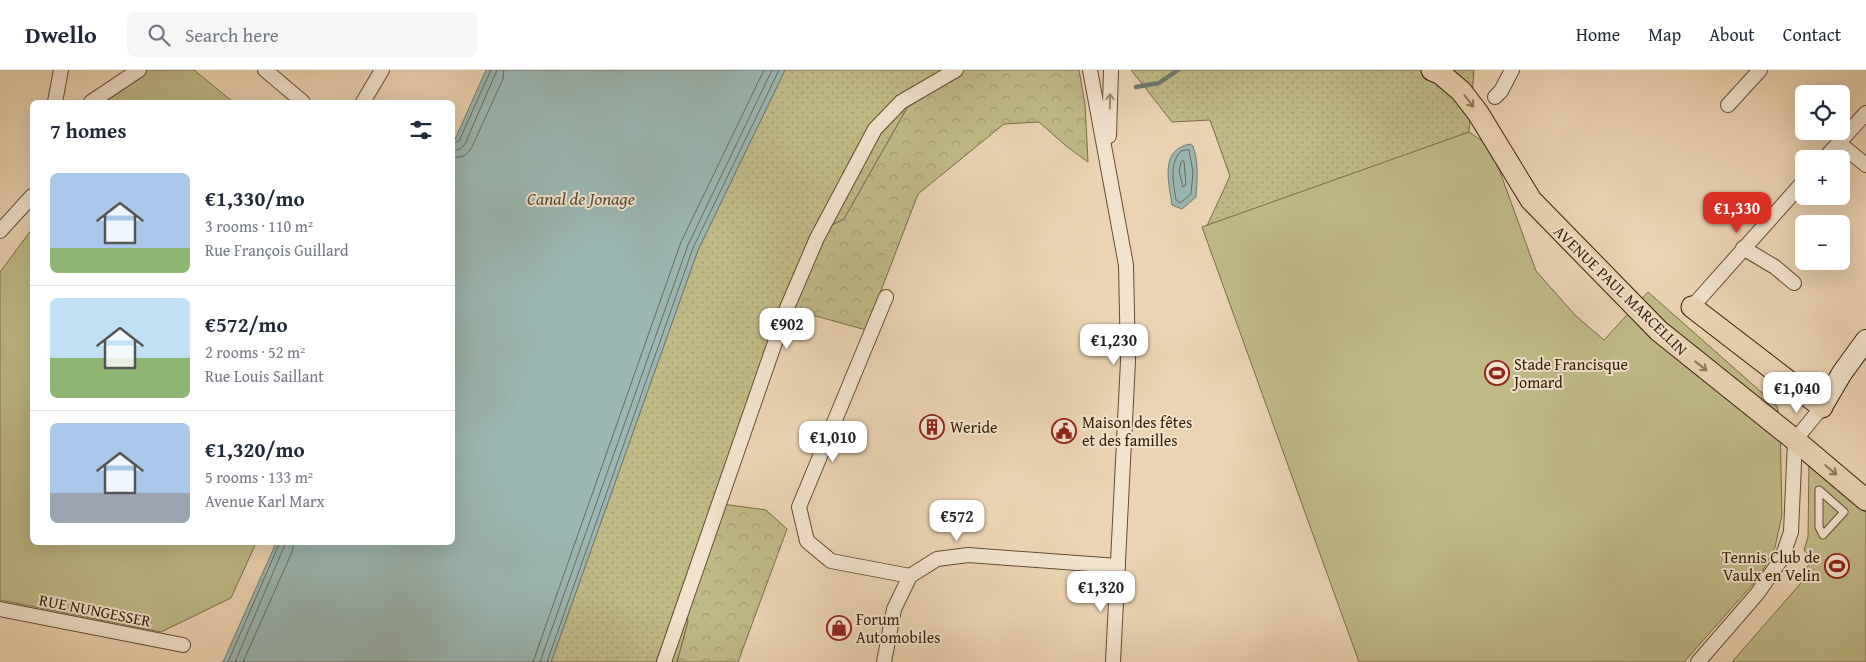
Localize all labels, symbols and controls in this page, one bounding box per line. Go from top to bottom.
search box [127,12,477,57]
text: Dwello [25,17,97,52]
icon: search [145,21,173,49]
text: Search here [185,21,279,49]
text: Home [1576,21,1620,48]
text: Map [1648,21,1681,48]
text: About [1709,21,1755,48]
text: Contact [1783,21,1841,48]
map controls [1795,85,1850,270]
button: locate [1795,85,1850,140]
one-way arrow [1105,93,1115,110]
one-way arrow [1463,94,1474,107]
text: 7 homes [50,115,126,146]
icon: filters [407,116,435,144]
button: + [1795,150,1850,205]
text: €1,330/mo [205,183,305,214]
water label: Canal de Jonage [527,185,635,212]
pin: €1,330 [1696,191,1778,234]
icon: home [90,193,150,253]
text: €1,330 [1714,196,1760,220]
text: 3 rooms · 110 m² [205,214,313,238]
button: − [1795,215,1850,270]
street label: AVENUE PAUL MARCELLIN [1549,220,1694,361]
text: Rue François Guillard [205,238,348,262]
pin: €902 [757,308,817,350]
text: €572/mo [205,309,288,340]
text: €902 [770,312,804,336]
icon: home [90,318,150,378]
pin: €1,230 [1073,324,1155,366]
text: €1,230 [1091,328,1137,352]
text: 2 rooms · 52 m² [205,340,305,364]
place label: Stade Francisque Jomard [1512,352,1628,394]
sports icon: Stade Francisque Jomard [1484,360,1510,386]
one-way arrow [1694,361,1708,371]
text: Rue Louis Saillant [205,364,324,388]
pin: €1,040 [1756,372,1838,414]
text: €1,040 [1774,376,1820,400]
place label: Maison des fêtes et des familles [1082,410,1192,452]
building icon: Weride [919,414,945,440]
place label: Weride [950,415,998,439]
public building icon: Maison des fêtes et des familles [1051,418,1077,444]
pin: €1,010 [792,420,874,463]
text: €1,010 [810,425,856,449]
text: €1,320/mo [205,434,305,465]
icon: home [90,443,150,503]
one-way arrow [1824,464,1837,476]
text: 5 rooms · 133 m² [205,465,313,489]
text: Avenue Karl Marx [205,489,325,513]
pin: €572 [927,500,987,542]
text: €572 [940,504,974,528]
place label: Tennis Club de Vaulx en Velin [1722,545,1820,587]
sports icon: Tennis Club de Vaulx en Velin [1824,553,1850,579]
pin: €1,320 [1060,570,1142,613]
text: €1,320 [1078,575,1124,599]
street label: RUE NUNGESSER [37,587,154,633]
place label: Forum Automobiles [856,607,941,649]
shop icon: Forum Automobiles [826,615,852,641]

